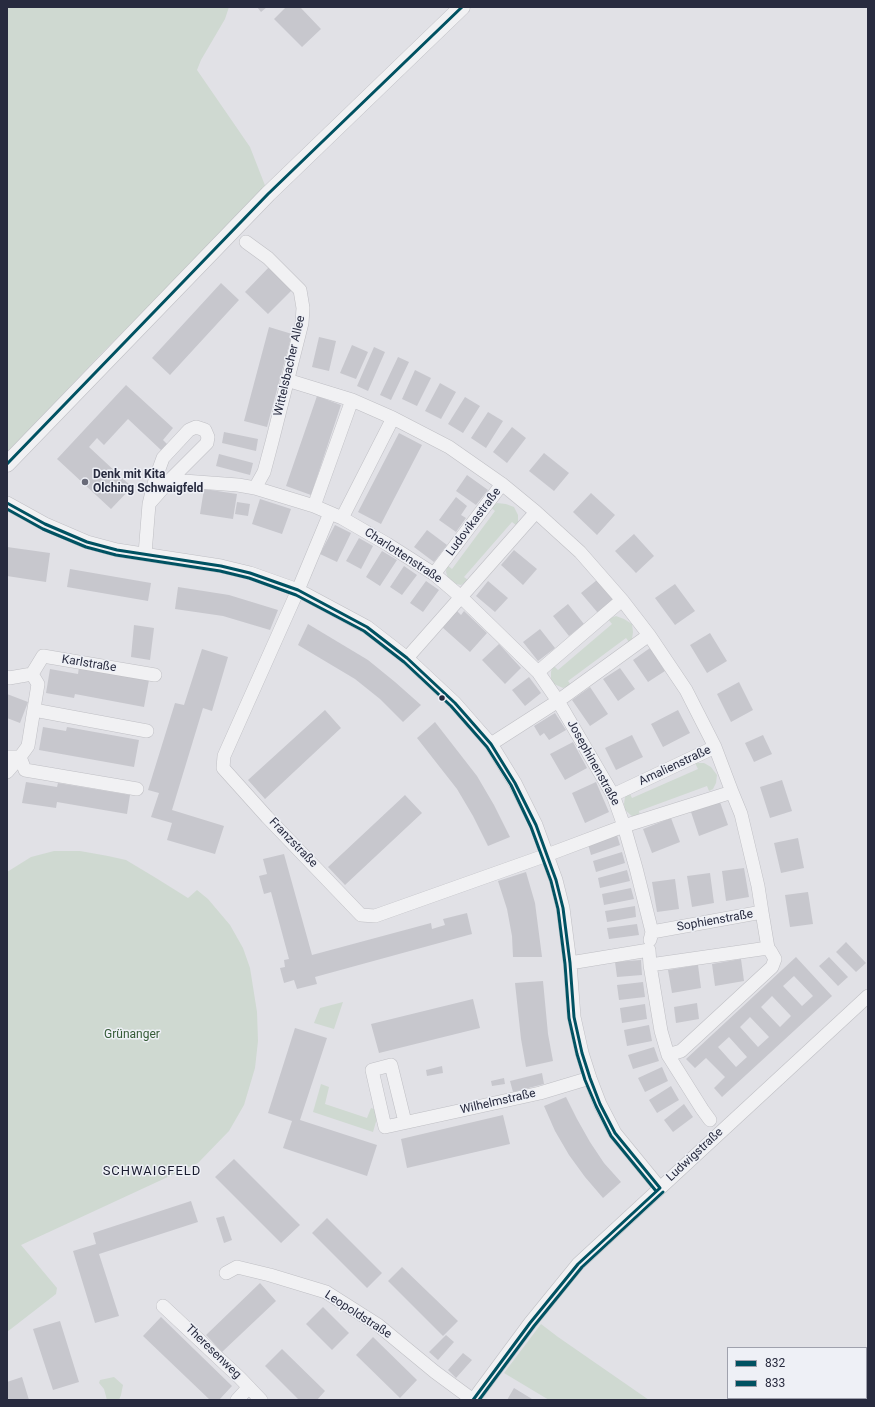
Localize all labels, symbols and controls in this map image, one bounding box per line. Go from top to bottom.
street label: Wittelsbacher Allee [271,314,309,418]
place label: Denk mit Kita Olching Schwaigfeld [93,468,203,496]
marker: Denk mit Kita Olching Schwaigfeld [80,477,90,487]
street label: Ludovikastraße [444,485,504,559]
street label: Charlottenstraße [362,526,444,586]
street label: Karlstraße [61,653,117,675]
unlabelled marker [437,693,447,703]
street label: Josephinenstraße [563,718,623,808]
street label: Amalienstraße [637,743,713,789]
street label: Franzstraße [266,815,320,871]
street label: Sophienstraße [676,907,754,935]
park label: Grünanger [104,1028,160,1042]
street label: Wilhelmstraße [459,1086,537,1118]
street label: Ludwigstraße [664,1125,726,1185]
district label: SCHWAIGFELD [103,1164,201,1180]
street label: Leopoldstraße [322,1288,394,1342]
street label: Theresenweg [182,1322,244,1382]
legend [727,1347,867,1399]
text: 832 [765,1356,785,1370]
text: 833 [765,1376,785,1390]

